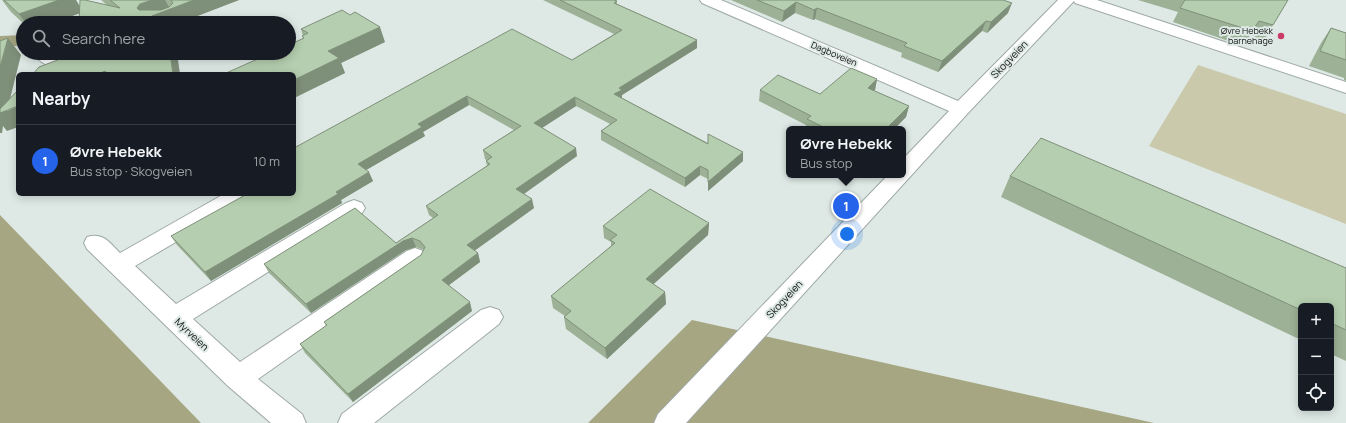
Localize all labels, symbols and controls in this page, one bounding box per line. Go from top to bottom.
search box [16,16,296,60]
place label: Øvre Hebekk barnehage [1221,24,1274,47]
icon: search [30,27,52,49]
text: Search here [62,28,145,49]
marker: Øvre Hebekk barnehage [1276,31,1286,41]
street label: Skogveien [987,37,1031,81]
street label: Dagboveien [809,38,859,69]
text: Nearby [32,87,90,110]
popup [786,126,906,178]
text: Øvre Hebekk [800,133,892,154]
text: Øvre Hebekk [70,141,162,162]
text: 1 [42,152,48,170]
text: 10 m [253,152,280,170]
text: Bus stop [800,154,852,172]
text: Bus stop · Skogveien [70,162,192,180]
pin: 1 [833,191,859,221]
your location [837,224,857,244]
street label: Skogveien [763,277,805,321]
map controls [1298,303,1334,411]
button: + [1298,303,1334,339]
street label: Myrveien [172,315,212,353]
button: − [1298,339,1334,375]
button: locate [1298,375,1334,411]

